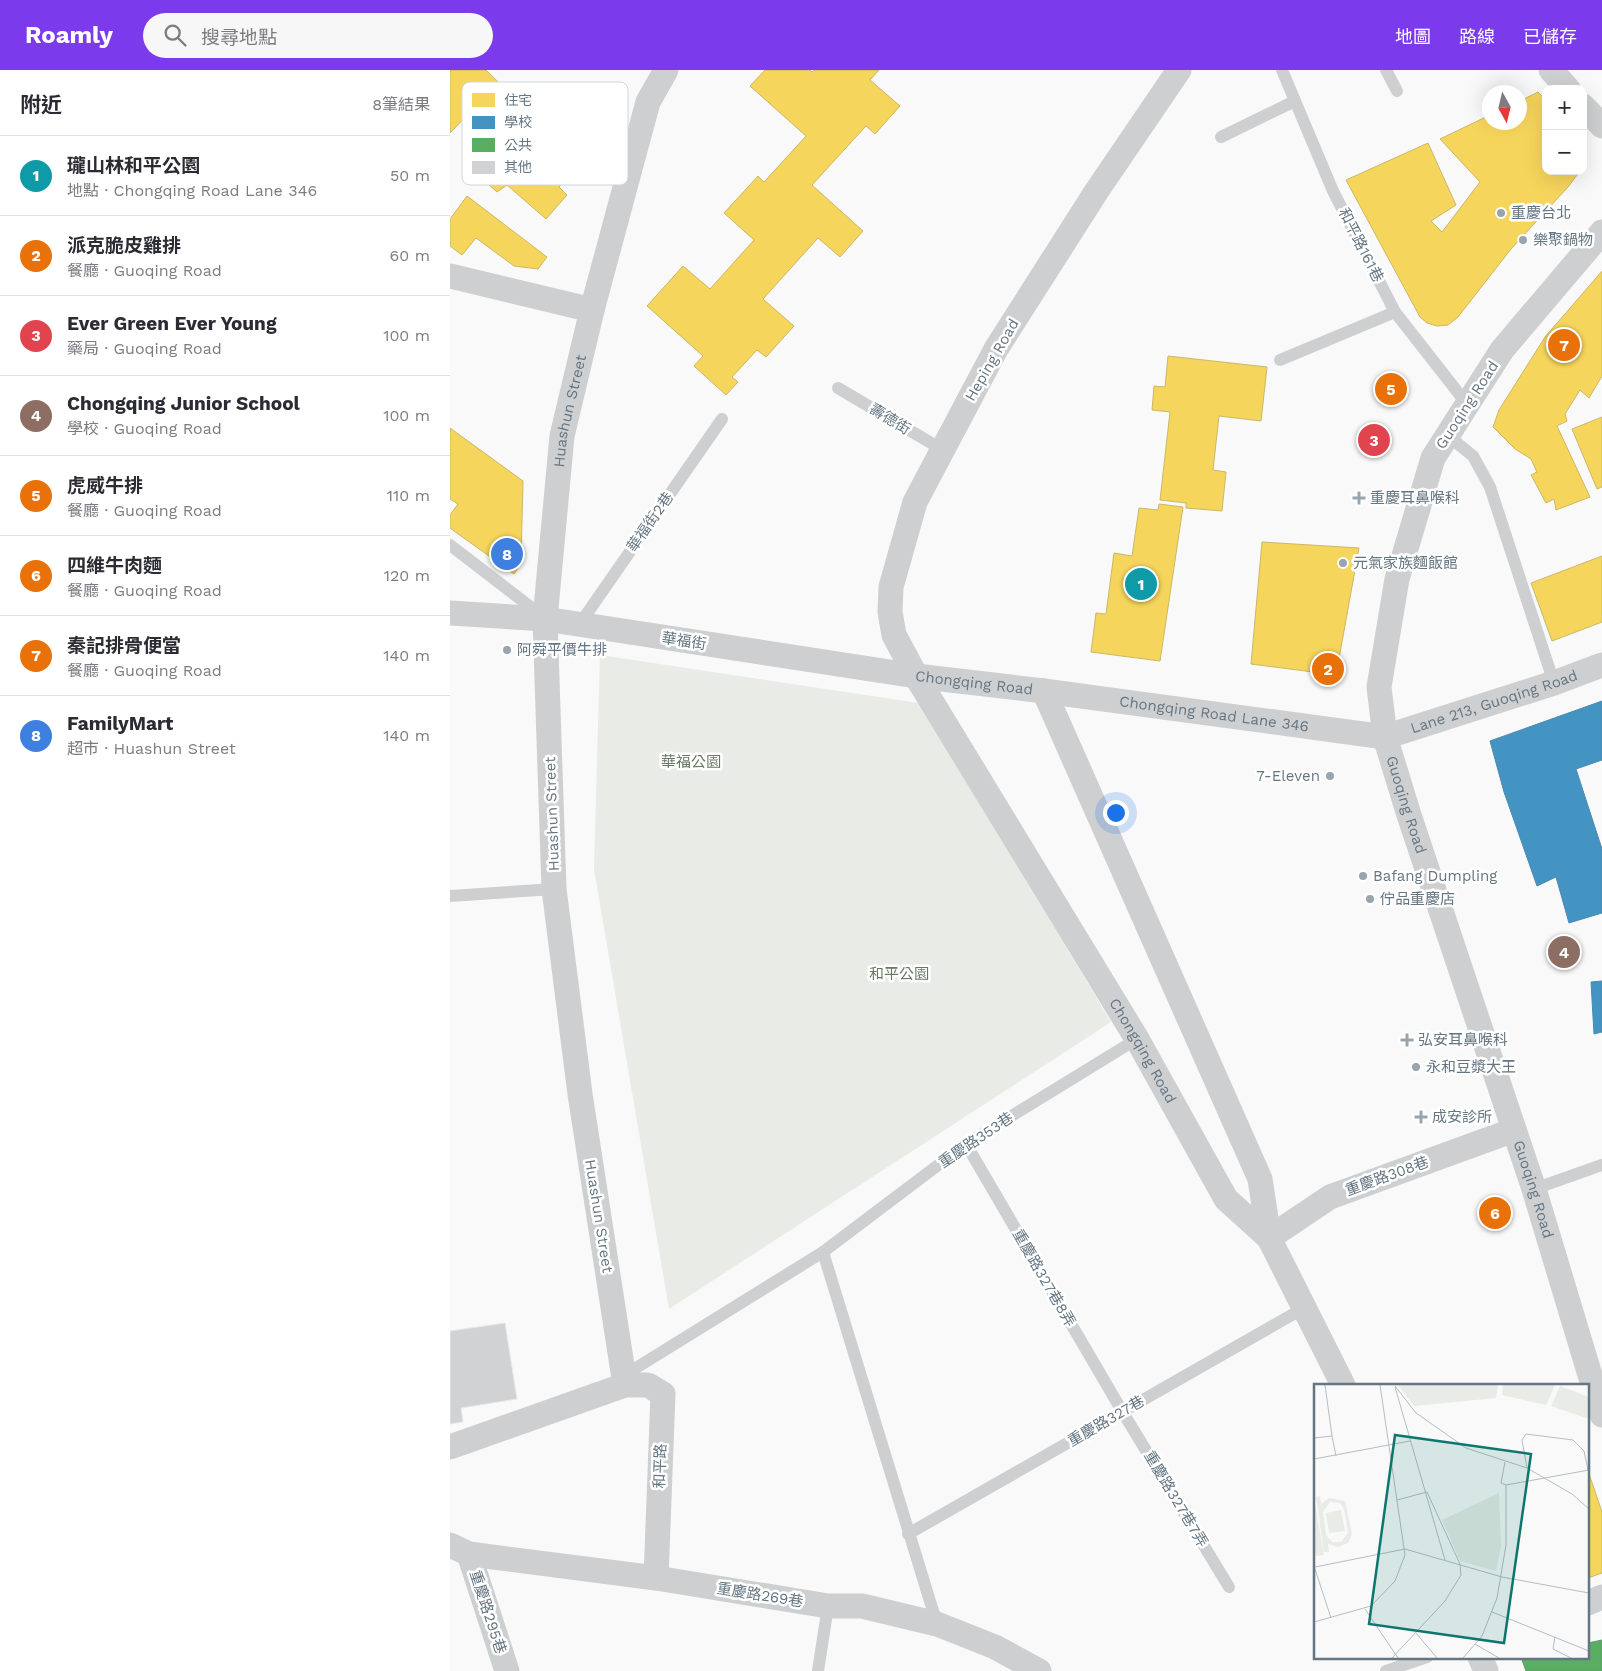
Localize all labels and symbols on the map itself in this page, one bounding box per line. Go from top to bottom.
legend [462,82,628,185]
north arrow [1482,85,1527,130]
text: 住宅 [504,92,532,108]
text: 學校 [504,114,532,130]
text: 公共 [504,137,532,153]
text: 其他 [504,159,532,175]
place label: 重慶台北 [1511,204,1571,222]
street label: 和平路161巷 [1335,205,1387,285]
marker: 重慶台北 [1495,207,1507,219]
place label: 樂聚鍋物 [1533,231,1593,249]
marker: 樂聚鍋物 [1517,234,1529,246]
street label: Heping Road [961,316,1023,404]
pin: 7 [1548,326,1580,364]
street label: Huashun Street [550,352,590,468]
street label: Guoqing Road [1432,358,1502,452]
pin: 5 [1375,370,1407,408]
street label: 壽德街 [866,400,914,438]
pin: 3 [1358,421,1390,459]
street label: 華福街2巷 [623,489,677,555]
place label: 重慶耳鼻喉科 [1370,489,1460,507]
marker: 重慶耳鼻喉科 [1352,491,1366,505]
pin: 8 [491,535,523,573]
place label: 元氣家族麵飯館 [1353,554,1458,572]
marker: 元氣家族麵飯館 [1337,557,1349,569]
pin: 1 [1125,565,1157,603]
street label: 華福街 [660,629,708,653]
place label: 阿舜平價牛排 [517,641,607,659]
marker: 阿舜平價牛排 [501,644,513,656]
pin: 2 [1312,650,1344,688]
street label: Lane 213, Guoqing Road [1408,666,1580,737]
street label: Chongqing Road [914,667,1034,699]
street label: Chongqing Road Lane 346 [1118,692,1310,736]
park label: 華福公園 [661,753,721,771]
street label: Guoqing Road [1382,754,1430,856]
street label: Huashun Street [541,756,563,872]
place label: 7-Eleven [1256,767,1320,785]
marker: 7-Eleven [1324,770,1336,782]
your location [1103,800,1129,826]
place label: Bafang Dumpling [1373,867,1497,885]
marker: Bafang Dumpling [1357,870,1369,882]
place label: 佇品重慶店 [1380,890,1455,908]
marker: 佇品重慶店 [1364,893,1376,905]
pin: 4 [1548,933,1580,971]
park label: 和平公園 [869,965,929,983]
street label: Chongqing Road [1105,995,1180,1106]
place label: 弘安耳鼻喉科 [1418,1031,1508,1049]
marker: 弘安耳鼻喉科 [1400,1033,1414,1047]
place label: 永和豆漿大王 [1426,1058,1516,1076]
marker: 永和豆漿大王 [1410,1061,1422,1073]
street label: 重慶路353巷 [935,1108,1017,1172]
place label: 成安診所 [1432,1108,1492,1126]
marker: 成安診所 [1414,1110,1428,1124]
street label: Guoqing Road [1509,1138,1557,1240]
street label: 重慶路308巷 [1343,1153,1431,1199]
street label: Huashun Street [581,1158,617,1275]
pin: 6 [1479,1194,1511,1232]
street label: 重慶路327巷8弄 [1009,1226,1079,1330]
inset map [1314,1384,1590,1658]
street label: 重慶路327巷 [1064,1392,1148,1450]
street label: 和平路 [650,1443,670,1489]
street label: 重慶路327巷7弄 [1140,1448,1212,1550]
street label: 重慶路295巷 [466,1568,510,1656]
street label: 重慶路269巷 [716,1579,804,1611]

